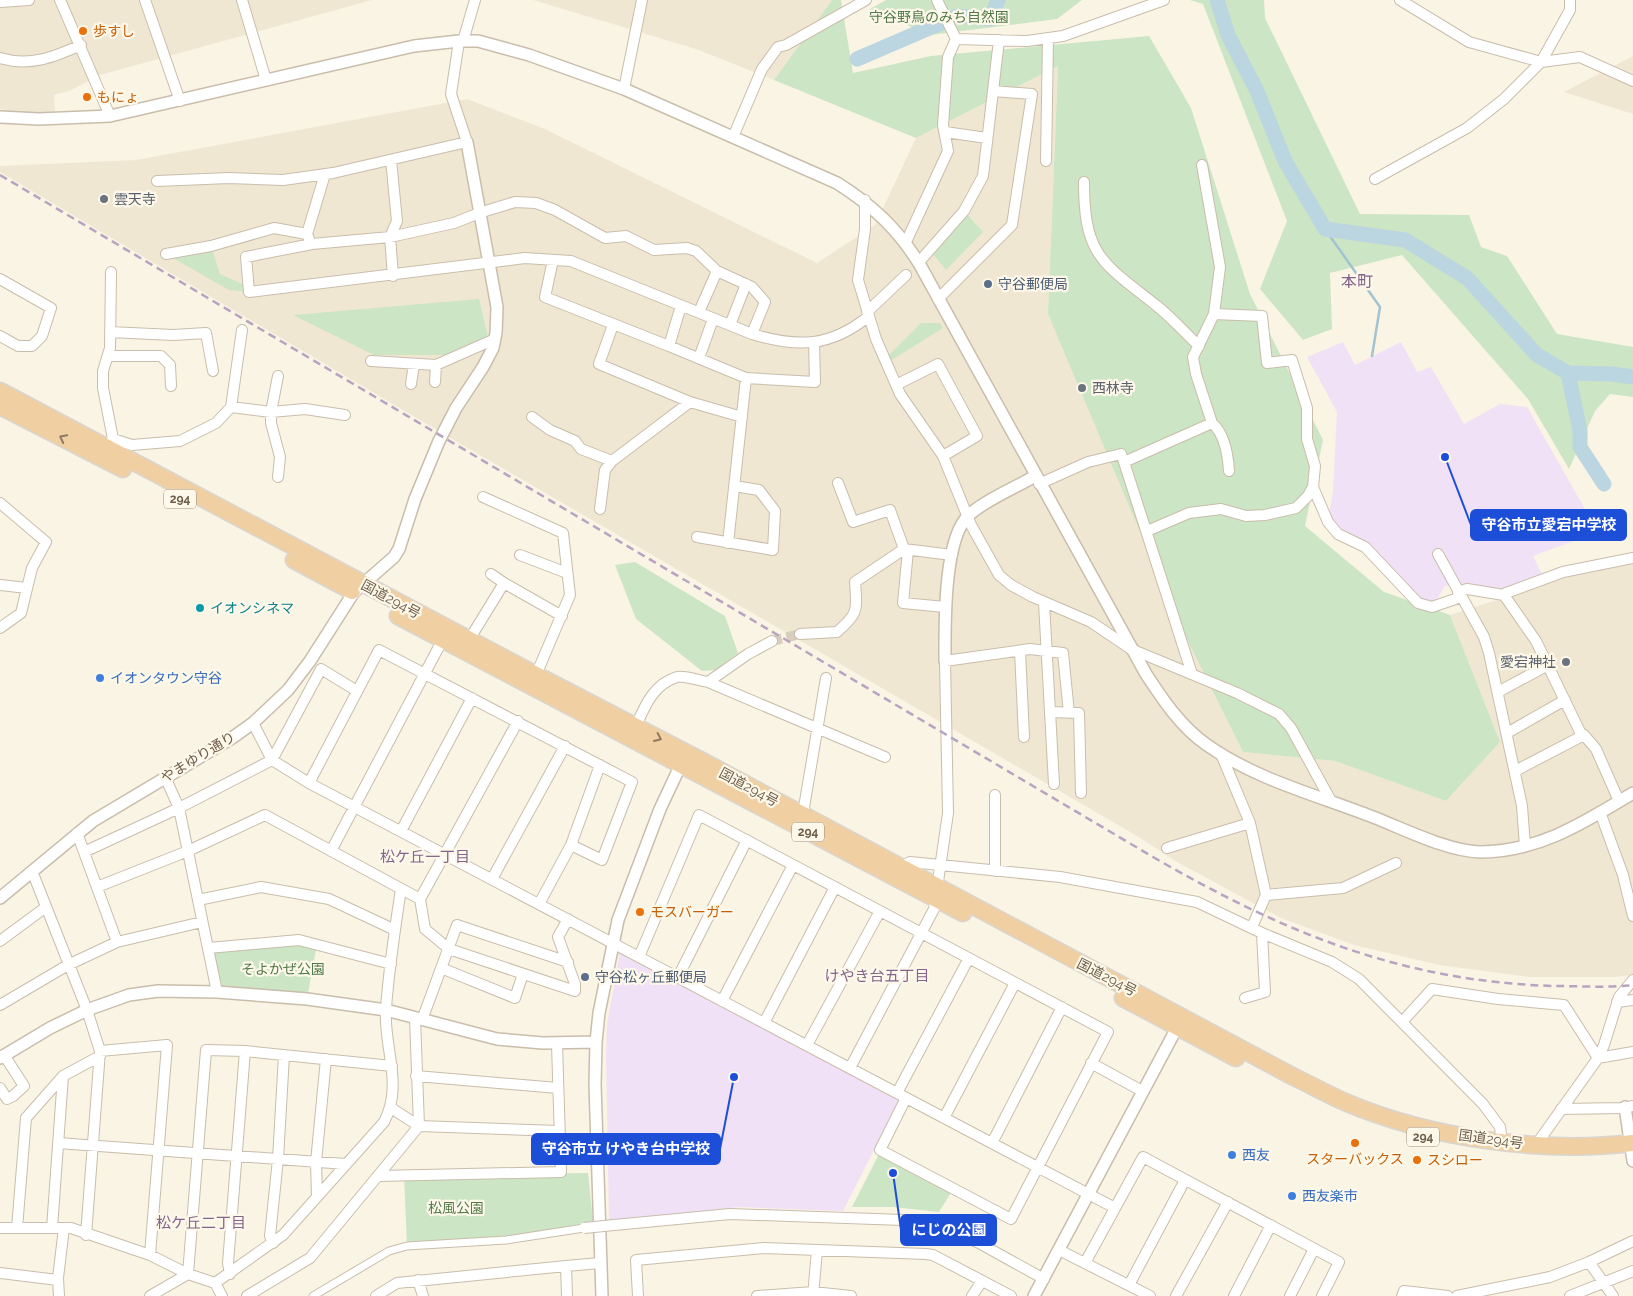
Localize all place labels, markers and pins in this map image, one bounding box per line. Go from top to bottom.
place label: 歩すし [93,23,135,39]
marker: 歩すし [77,25,89,37]
place label: もにょ [97,89,139,105]
marker: もにょ [81,91,93,103]
place label: 雲天寺 [114,191,156,207]
marker: 雲天寺 [98,193,110,205]
place label: 守谷郵便局 [998,276,1068,292]
marker: 守谷郵便局 [982,278,994,290]
place label: 西林寺 [1092,380,1134,396]
marker: 西林寺 [1076,382,1088,394]
callout: 守谷市立愛宕中学校 [1471,510,1626,540]
place label: イオンシネマ [210,600,294,616]
marker: イオンシネマ [194,602,206,614]
place label: 愛宕神社 [1500,654,1556,670]
marker: 愛宕神社 [1560,656,1572,668]
place label: イオンタウン守谷 [110,670,222,686]
marker: イオンタウン守谷 [94,672,106,684]
place label: モスバーガー [650,904,734,920]
marker: モスバーガー [634,906,646,918]
place label: 守谷松ヶ丘郵便局 [595,969,707,985]
marker: 守谷松ヶ丘郵便局 [579,971,591,983]
callout: 守谷市立 けやき台中学校 [532,1134,720,1164]
marker: スターバックス [1349,1137,1361,1149]
place label: 西友 [1242,1147,1270,1163]
marker: 西友 [1226,1149,1238,1161]
place label: スターバックス [1306,1151,1404,1167]
place label: スシロー [1427,1152,1483,1168]
marker: スシロー [1411,1154,1423,1166]
place label: 西友楽市 [1302,1188,1358,1204]
marker: 西友楽市 [1286,1190,1298,1202]
callout: にじの公園 [901,1215,996,1245]

